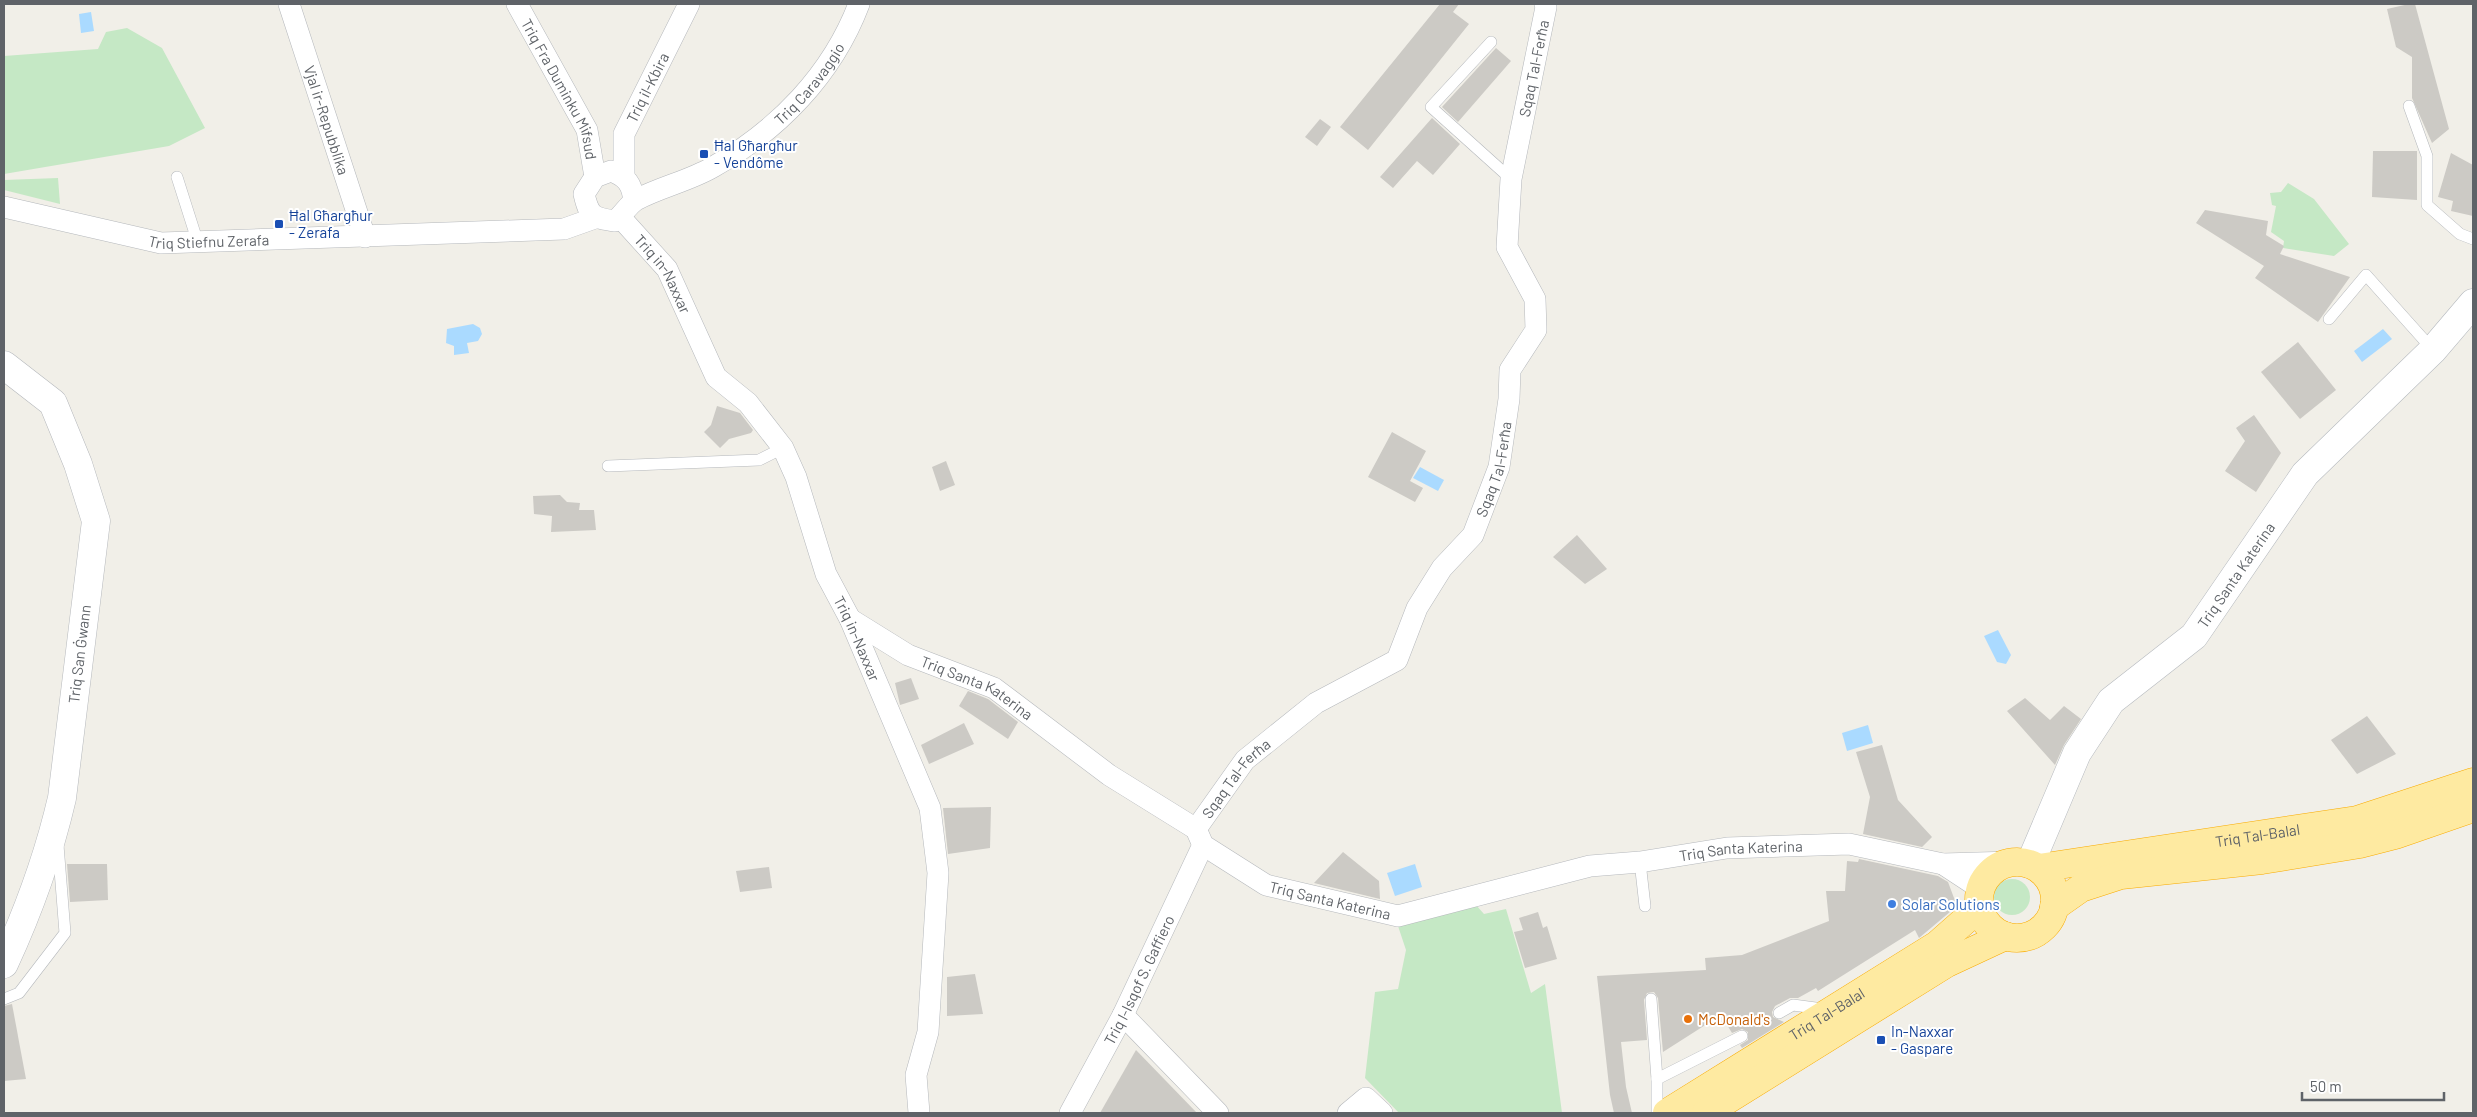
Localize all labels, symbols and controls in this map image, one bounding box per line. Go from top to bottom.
street label: Triq Fra Duminku Mifsud [518,15,601,161]
street label: Sqaq Tal-Ferħa [1515,18,1552,118]
street label: Triq Caravaggio [770,39,848,128]
street label: Triq il-Kbira [622,50,672,125]
street label: Vjal ir-Repubblika [301,63,353,177]
place label: Ħal Għargħur - Vendôme [714,136,798,171]
marker: Ħal Għargħur - Vendôme [698,148,710,160]
place label: Ħal Għargħur - Zerafa [289,206,373,241]
marker: Ħal Għargħur - Zerafa [273,218,285,230]
street label: Triq Stiefnu Zerafa [147,230,270,252]
street label: Triq in-Naxxar [631,230,695,317]
street label: Sqaq Tal-Ferħa [1472,420,1515,519]
street label: Triq Santa Katerina [2193,519,2278,631]
street label: Triq in-Naxxar [830,593,884,684]
street label: Triq San Ġwann [64,604,94,704]
street label: Triq Santa Katerina [918,652,1037,723]
street label: Sqaq Tal-Ferħa [1198,734,1274,821]
street label: Triq Tal-Balal [2214,820,2301,850]
street label: Triq Santa Katerina [1678,837,1803,865]
street label: Triq Santa Katerina [1268,877,1393,923]
place label: Solar Solutions [1902,895,2000,913]
marker: Solar Solutions [1886,898,1898,910]
street label: Triq l-Isqof S. Gaffiero [1100,912,1178,1048]
street label: Triq Tal-Balal [1786,984,1868,1044]
place label: McDonald's [1698,1010,1770,1028]
marker: McDonald's [1682,1013,1694,1025]
place label: In-Naxxar - Gaspare [1891,1022,1955,1057]
marker: In-Naxxar - Gaspare [1875,1034,1887,1046]
scale bar [2302,1070,2444,1102]
text: 50 m [2310,1077,2342,1095]

